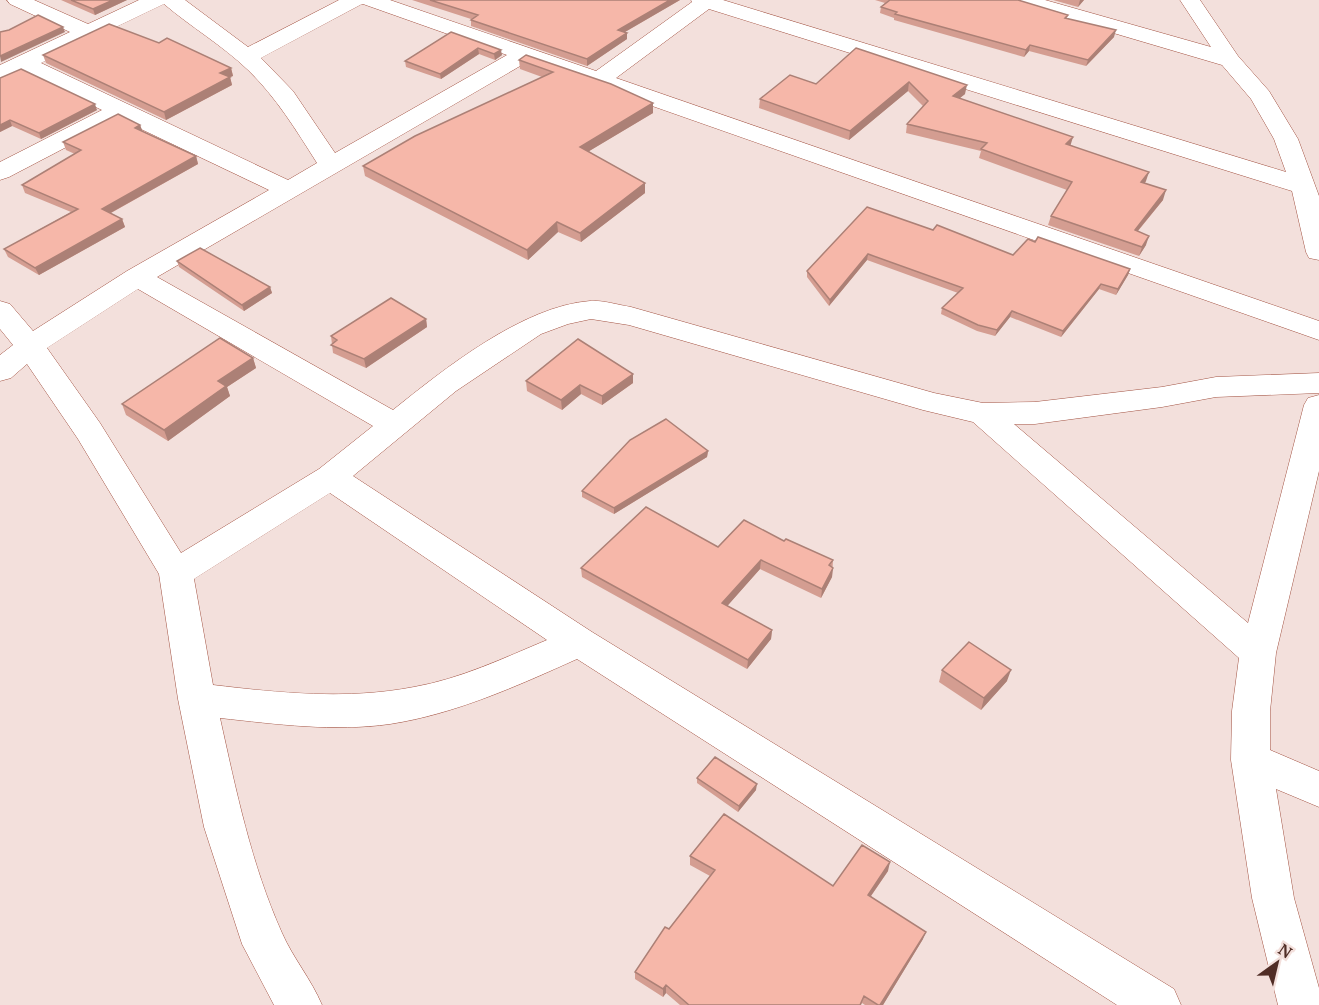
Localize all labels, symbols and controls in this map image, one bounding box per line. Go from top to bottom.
north arrow [1247,933,1307,993]
text: N [1274,938,1297,963]

